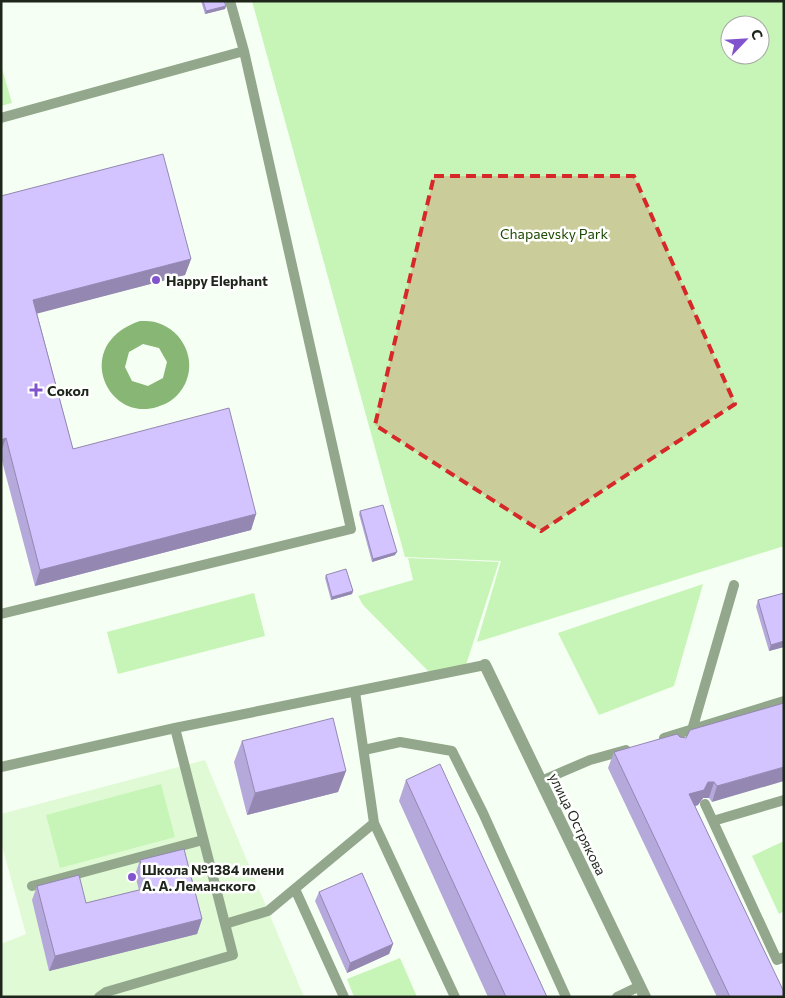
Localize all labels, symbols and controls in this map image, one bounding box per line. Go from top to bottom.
north arrow [720,15,770,65]
text: С [748,26,767,42]
park label: Chapaevsky Park [500,225,608,242]
place label: Happy Elephant [166,272,268,289]
marker: Happy Elephant [150,274,162,286]
place label: Сокол [47,382,89,399]
marker: Сокол [29,383,43,397]
street label: улица Острякова [546,770,610,878]
place label: Школа №1384 имени А. А. Леманского [142,861,284,894]
marker: Школа №1384 имени А. А. Леманского [126,871,138,883]

